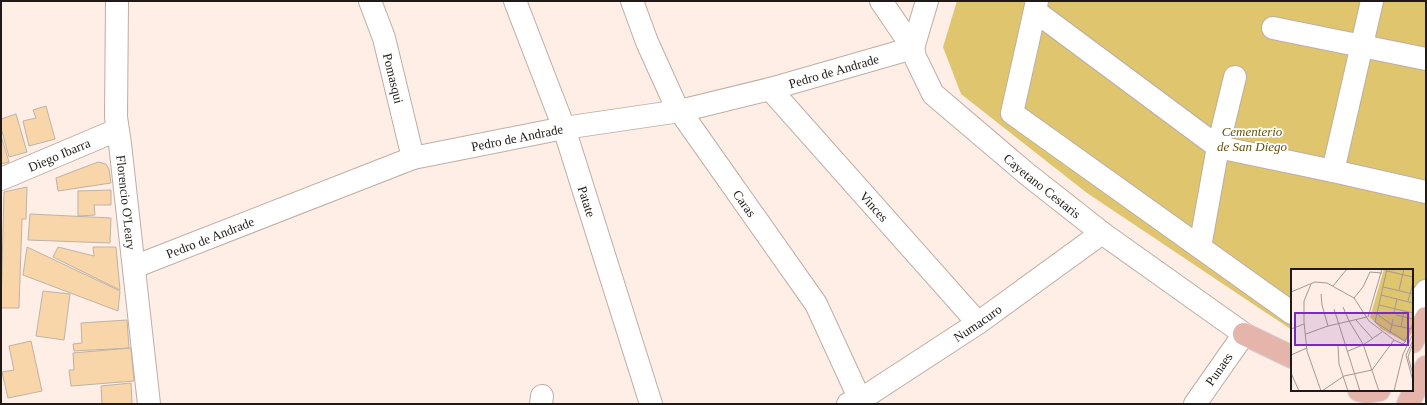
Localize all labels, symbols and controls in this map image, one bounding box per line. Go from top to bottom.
street label: Pedro de Andrade [787,51,881,91]
street label: Pomasqui [380,52,407,105]
street label: Pedro de Andrade [470,121,564,154]
park label: Cementerio de San Diego [1217,124,1288,154]
street label: Diego Ibarra [26,135,93,174]
street label: Cayetano Cestaris [1001,150,1084,221]
street label: Florencio O'Leary [114,154,139,251]
street label: Patate [575,184,599,219]
street label: Caras [730,187,760,220]
street label: Vinces [857,188,892,225]
street label: Pedro de Andrade [164,213,256,261]
inset map [1291,269,1413,391]
street label: Numacuro [950,301,1004,345]
street label: Punaes [1202,350,1236,388]

